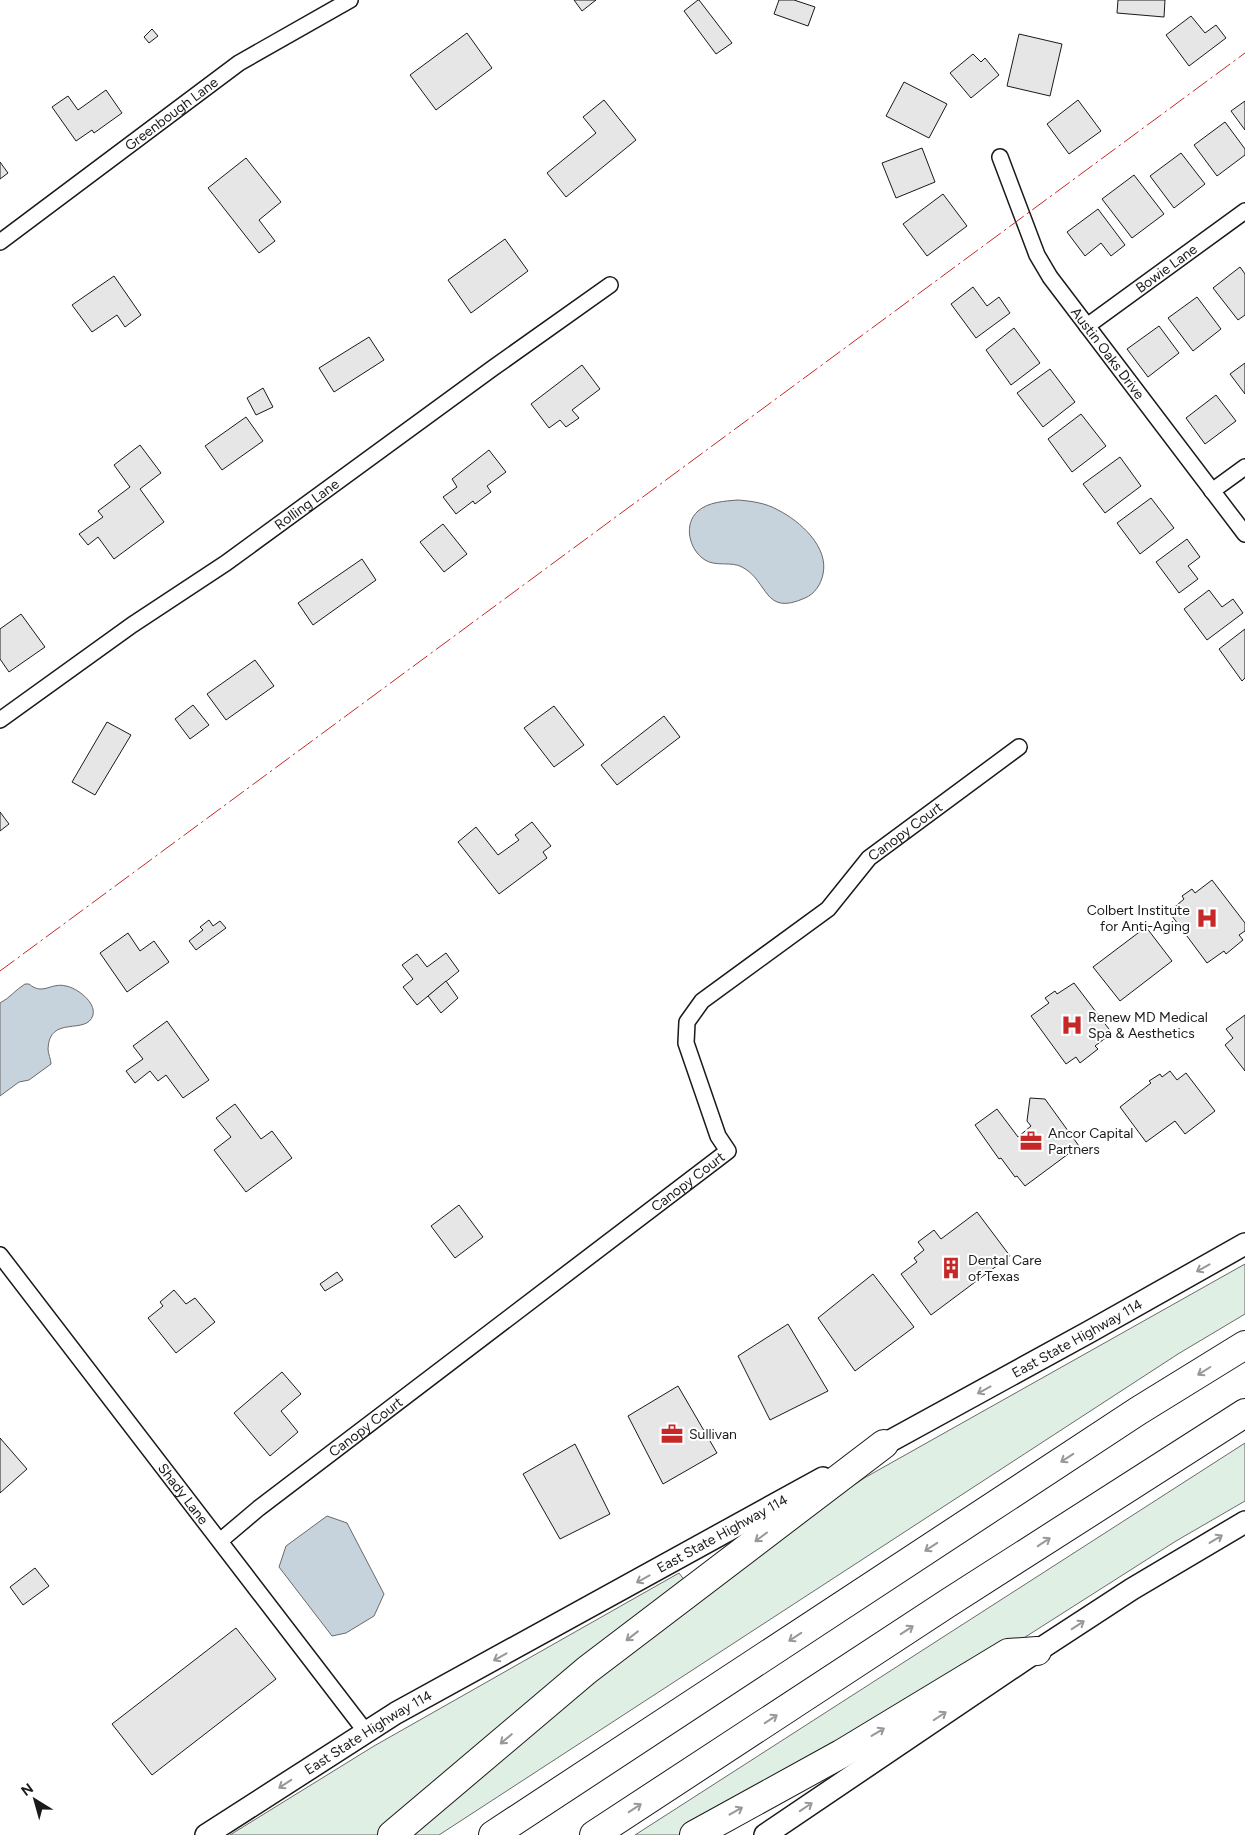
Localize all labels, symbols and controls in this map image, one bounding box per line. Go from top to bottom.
street label: Greenbough Lane [121,73,221,154]
street label: Bowie Lane [1132,240,1201,296]
street label: Austin Oaks Drive [1068,304,1148,403]
street label: Rolling Lane [271,475,342,533]
street label: Canopy Court [865,798,946,864]
place label: Colbert Institute for Anti-Aging [1087,902,1190,935]
hospital icon: Colbert Institute for Anti-Aging [1194,905,1220,931]
place label: Renew MD Medical Spa & Aesthetics [1088,1009,1208,1042]
hospital icon: Renew MD Medical Spa & Aesthetics [1059,1012,1085,1038]
place label: Ancor Capital Partners [1048,1125,1133,1158]
office icon: Ancor Capital Partners [1018,1128,1044,1154]
street label: Canopy Court [648,1148,728,1215]
place label: Dental Care of Texas [968,1252,1042,1285]
building icon: Dental Care of Texas [938,1255,964,1281]
one-way arrow [1196,1263,1210,1273]
street label: East State Highway 114 [1009,1295,1146,1381]
one-way arrow [1197,1366,1211,1376]
one-way arrow [978,1385,992,1395]
street label: Canopy Court [325,1393,406,1460]
office icon: Sullivan [659,1421,685,1447]
place label: Sullivan [689,1426,737,1443]
one-way arrow [1060,1453,1074,1463]
street label: Shady Lane [154,1460,212,1528]
street label: East State Highway 114 [654,1491,791,1576]
one-way arrow [754,1532,768,1542]
one-way arrow [1208,1534,1222,1544]
one-way arrow [1036,1537,1050,1547]
one-way arrow [924,1542,938,1553]
one-way arrow [635,1574,650,1584]
one-way arrow [1070,1619,1084,1629]
one-way arrow [900,1625,914,1635]
one-way arrow [625,1631,639,1641]
one-way arrow [788,1631,802,1642]
one-way arrow [493,1653,508,1662]
street label: East State Highway 114 [301,1686,435,1778]
one-way arrow [932,1711,946,1721]
one-way arrow [764,1714,778,1724]
one-way arrow [870,1726,884,1736]
one-way arrow [500,1733,513,1744]
north arrow [10,1775,60,1825]
one-way arrow [278,1779,292,1790]
text: N [18,1780,37,1800]
one-way arrow [798,1802,812,1812]
one-way arrow [628,1803,642,1813]
one-way arrow [729,1806,743,1816]

